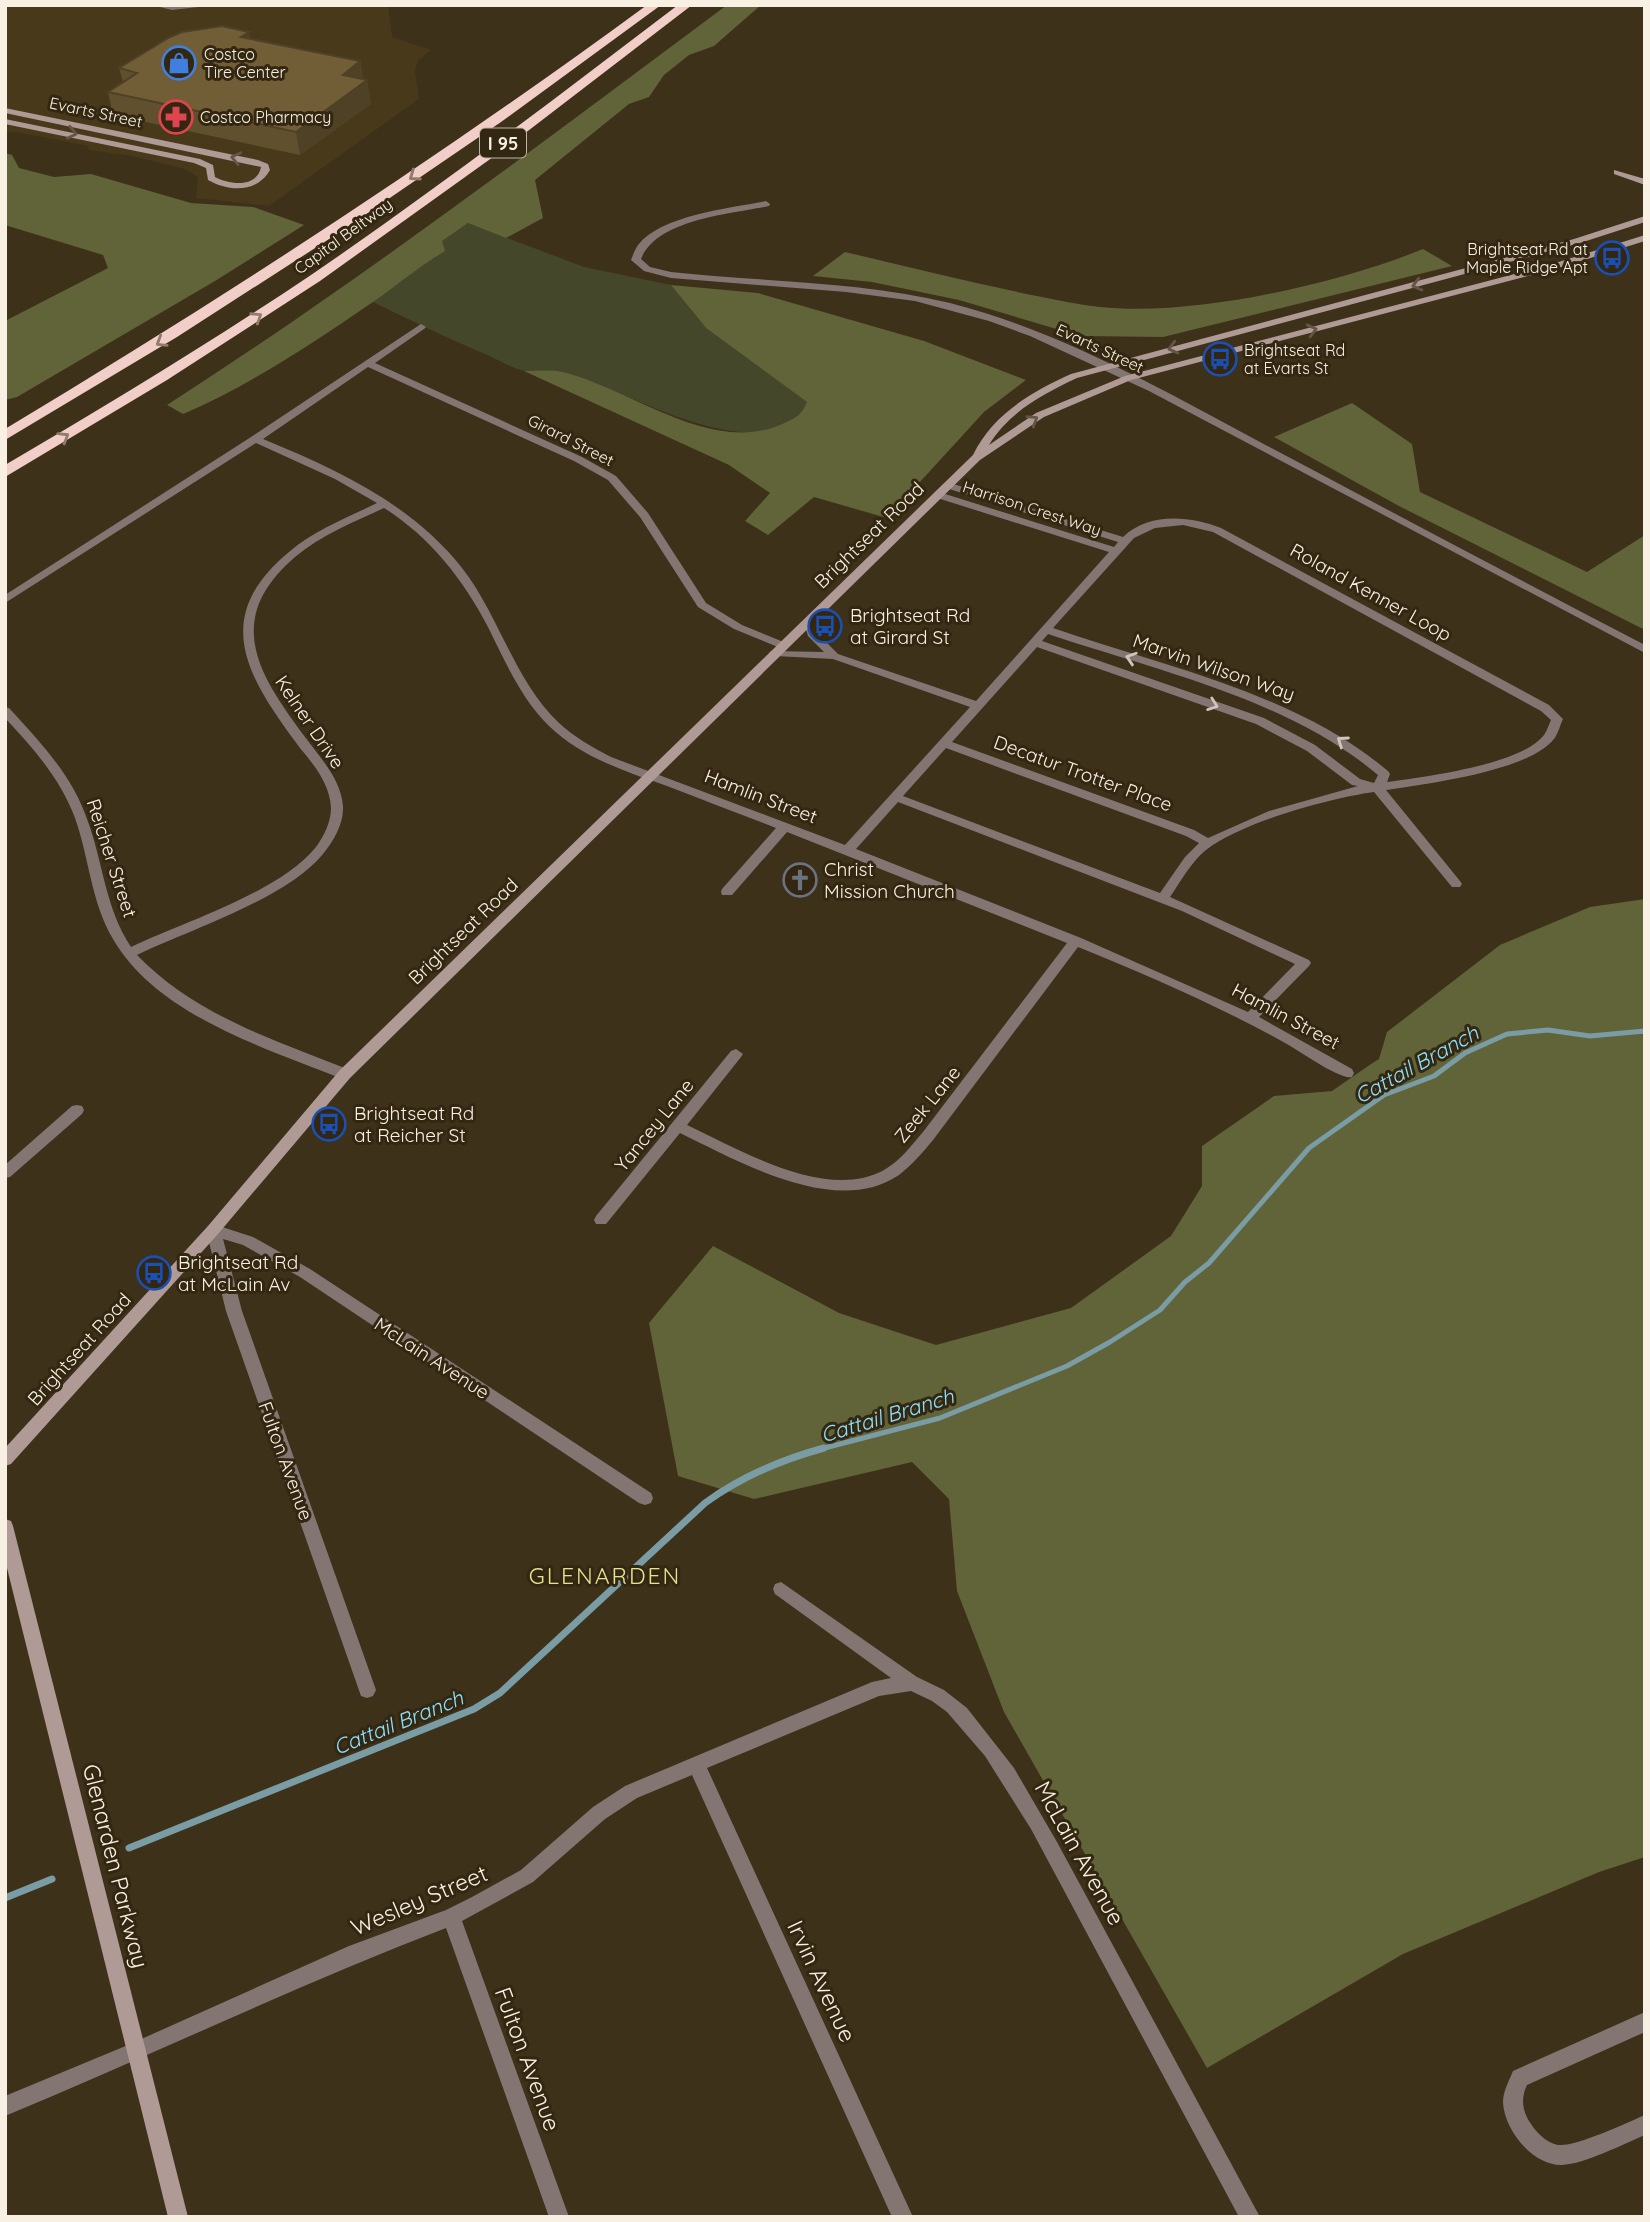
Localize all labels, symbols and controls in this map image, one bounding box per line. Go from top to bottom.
shop icon: Costco Tire Center [160,44,198,82]
place label: Costco Tire Center [204,44,286,82]
street label: Evarts Street [48,92,144,132]
pharmacy icon: Costco Pharmacy [157,98,195,136]
place label: Costco Pharmacy [200,107,331,127]
one-way arrow [66,124,78,139]
road number: I 95 [480,128,526,158]
one-way arrow [230,151,242,166]
one-way arrow [409,168,422,180]
street label: Capital Beltway [290,194,396,278]
place label: Brightseat Rd at Maple Ridge Apt [1466,239,1588,277]
bus stop icon: Brightseat Rd at Maple Ridge Apt [1593,239,1631,277]
one-way arrow [1411,277,1423,291]
one-way arrow [249,312,262,325]
street label: Evarts Street [1053,319,1147,377]
one-way arrow [1306,323,1318,338]
one-way arrow [156,333,169,346]
one-way arrow [1168,340,1180,355]
bus stop icon: Brightseat Rd at Evarts St [1201,340,1239,378]
place label: Brightseat Rd at Evarts St [1244,340,1345,378]
street label: Girard Street [525,410,617,470]
one-way arrow [1025,415,1038,428]
one-way arrow [56,432,69,445]
street label: Harrison Crest Way [960,476,1104,540]
street label: Brightseat Road [809,477,929,593]
street label: Roland Kenner Loop [1286,538,1456,646]
place label: Brightseat Rd at Girard St [850,603,970,649]
bus stop icon: Brightseat Rd at Girard St [806,607,844,645]
street label: Marvin Wilson Way [1130,628,1298,706]
one-way arrow [1125,652,1137,666]
street label: Kelner Drive [270,671,350,773]
one-way arrow [1206,696,1218,710]
street label: Decatur Trotter Place [990,730,1176,816]
one-way arrow [1336,736,1349,749]
street label: Hamlin Street [701,763,821,829]
street label: Reicher Street [82,796,142,920]
place label: Christ Mission Church [824,857,955,903]
church icon: Christ Mission Church [781,861,819,899]
street label: Brightseat Road [403,873,523,989]
street label: Hamlin Street [1228,977,1344,1055]
water label: Cattail Branch [1350,1019,1483,1109]
street label: Zeek Lane [889,1061,965,1147]
street label: Yancey Lane [609,1074,699,1176]
place label: Brightseat Rd at Reicher St [354,1101,474,1147]
bus stop icon: Brightseat Rd at Reicher St [310,1105,348,1143]
place label: Brightseat Rd at McLain Av [178,1250,298,1296]
bus stop icon: Brightseat Rd at McLain Av [135,1254,173,1292]
street label: Brightseat Road [22,1288,136,1410]
street label: McLain Avenue [370,1312,494,1404]
water label: Cattail Branch [817,1382,958,1448]
street label: Fulton Avenue [253,1398,319,1524]
district label: GLENARDEN [529,1561,681,1590]
water label: Cattail Branch [329,1684,468,1760]
street label: Glenarden Parkway [77,1761,155,1971]
street label: McLain Avenue [1028,1776,1132,1930]
street label: Wesley Street [346,1858,492,1942]
street label: Irvin Avenue [781,1915,863,2047]
street label: Fulton Avenue [489,1983,567,2135]

